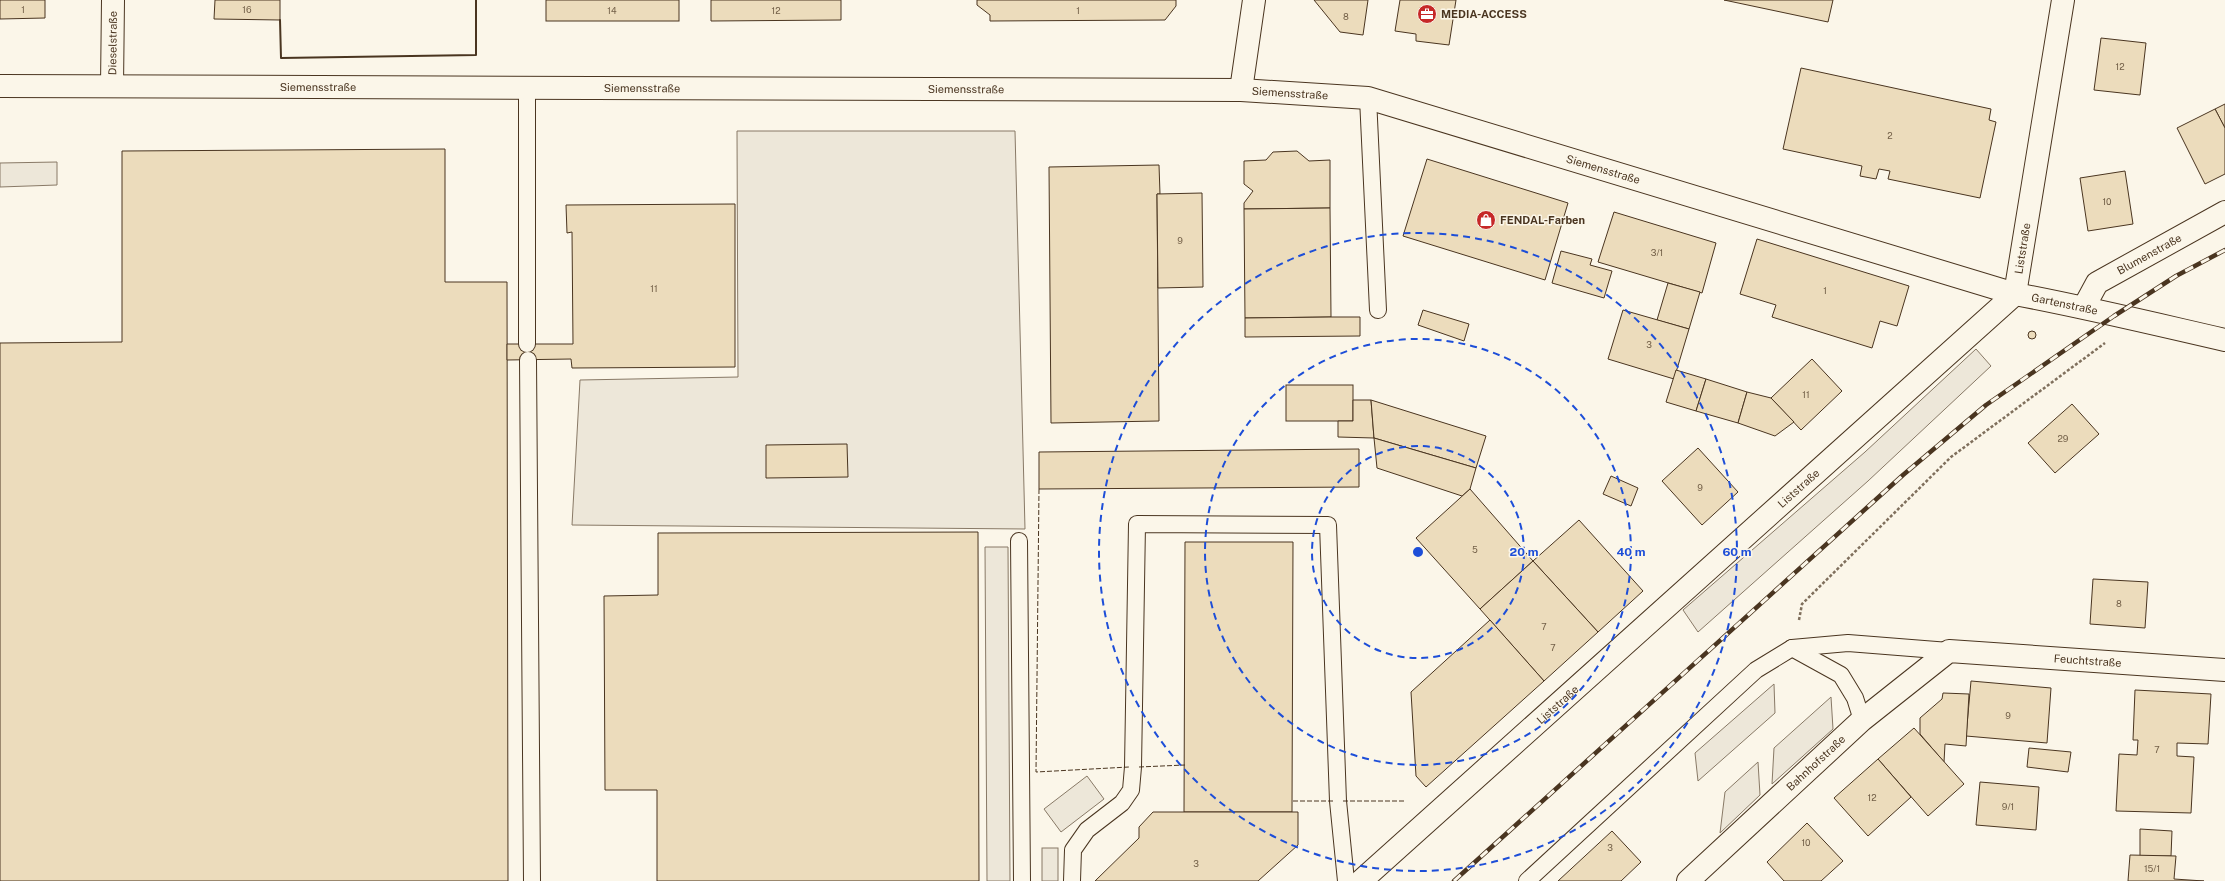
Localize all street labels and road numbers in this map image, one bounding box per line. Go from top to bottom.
street label: Dieselstraße [106,11,119,75]
street label: Siemensstraße [280,81,356,93]
street label: Siemensstraße [604,82,680,94]
street label: Siemensstraße [928,83,1004,95]
street label: Siemensstraße [1251,85,1329,101]
street label: Siemensstraße [1565,152,1642,186]
street label: Liststraße [2012,222,2033,275]
street label: Blumenstraße [2115,231,2183,277]
street label: Gartenstraße [2030,291,2099,317]
street label: Liststraße [1775,467,1822,510]
street label: Feuchtstraße [2053,652,2122,669]
street label: Liststraße [1534,683,1581,726]
street label: Bahnhofstraße [1784,733,1848,793]

